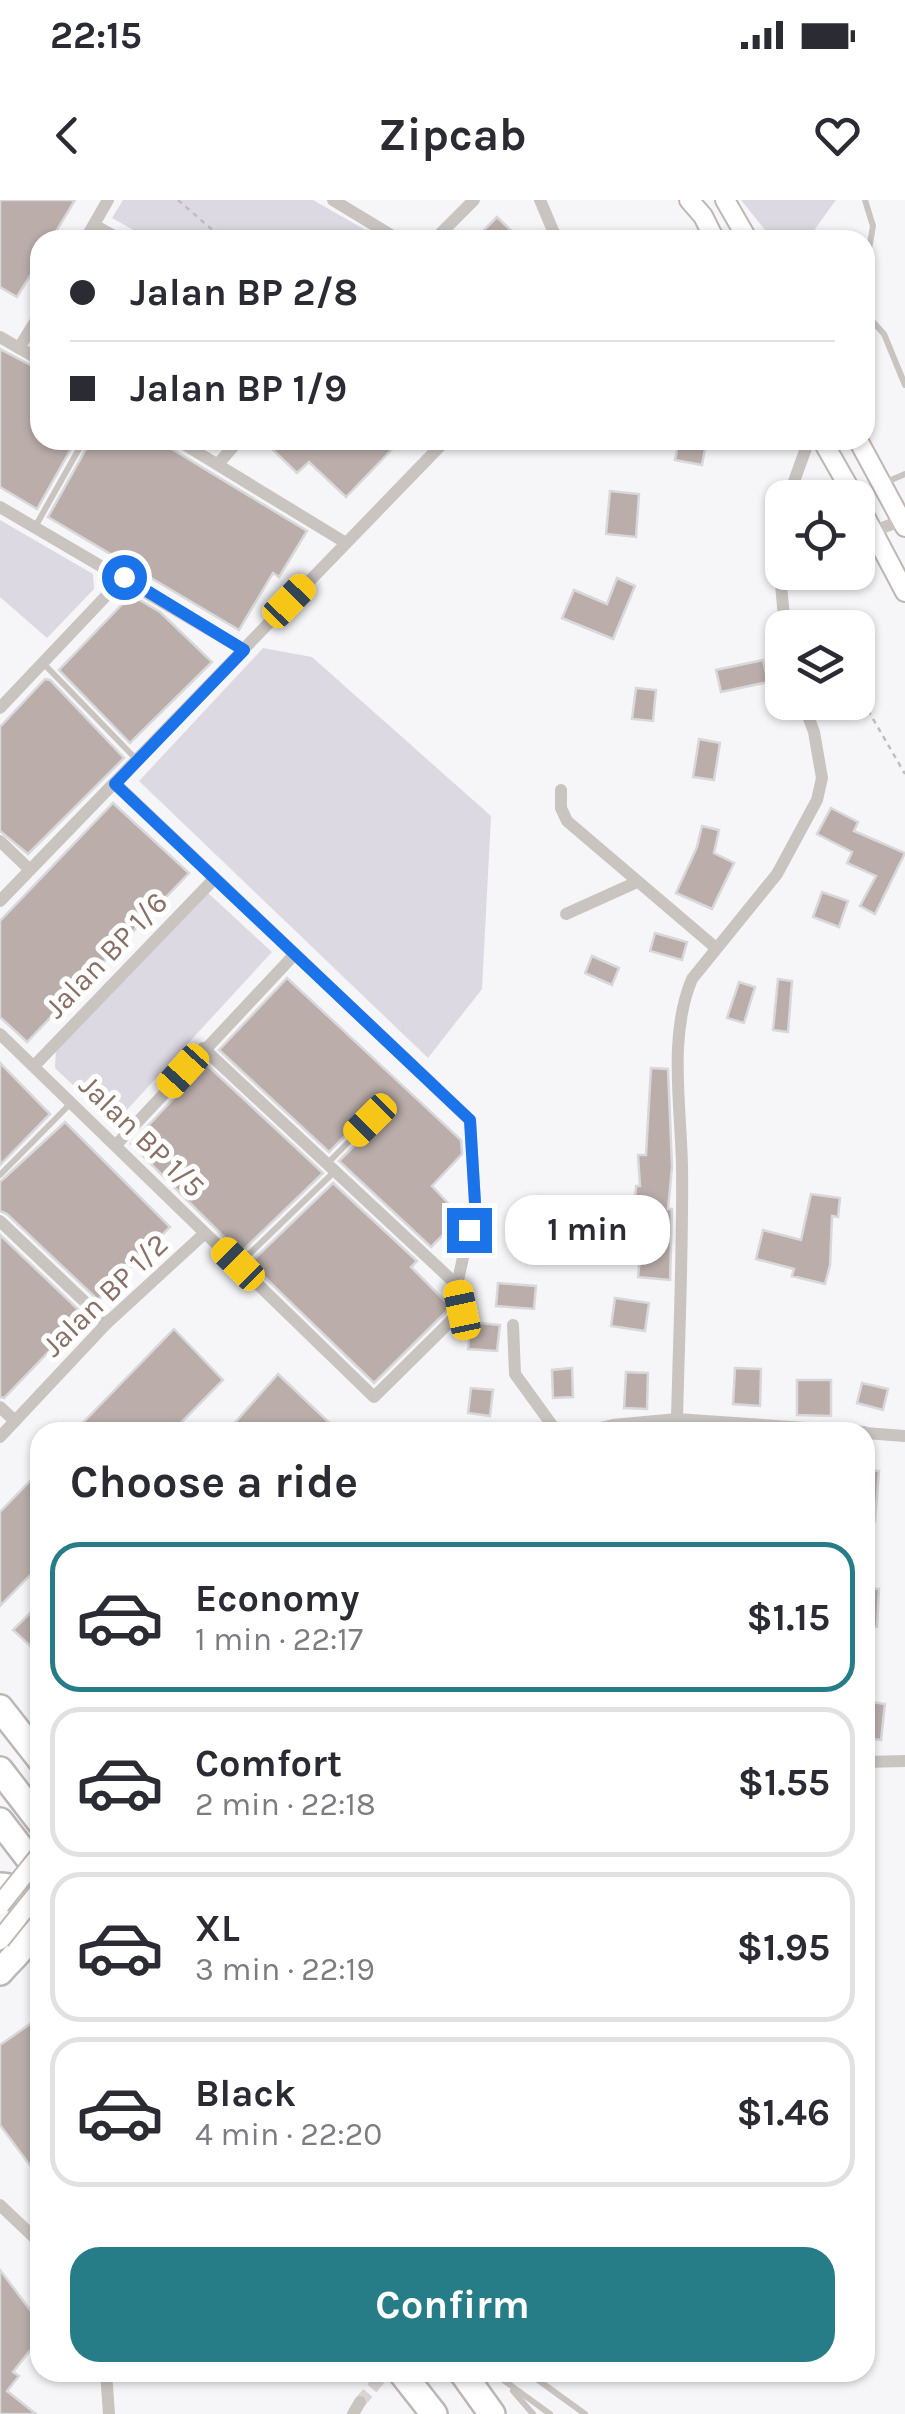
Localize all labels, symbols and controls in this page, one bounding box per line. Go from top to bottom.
text: 22:15 [50,13,142,58]
icon: back [40,108,95,163]
icon: heart [810,108,865,163]
text: Zipcab [378,109,527,161]
text: Jalan BP 2/8 [130,270,358,315]
text: Jalan BP 1/9 [130,366,347,411]
map controls [765,480,875,720]
button: locate [765,480,875,590]
route start [102,555,147,600]
car [257,569,321,633]
button: layers [765,610,875,720]
street label: Jalan BP 1/6 [37,885,175,1025]
car [152,1039,214,1103]
street label: Jalan BP 1/5 [72,1067,212,1205]
car [338,1088,402,1152]
callout: 1 min [504,1195,669,1265]
route end [447,1208,492,1253]
text: 1 min [547,1211,628,1248]
street label: Jalan BP 1/2 [34,1226,176,1364]
car [206,1232,270,1296]
car [441,1278,483,1342]
text: Choose a ride [70,1456,358,1508]
icon: car [75,1572,165,1662]
text: Economy [195,1576,359,1621]
text: $1.15 [746,1595,830,1640]
text: 1 min · 22:17 [195,1621,363,1658]
icon: car [75,1737,165,1827]
text: Comfort [195,1741,342,1786]
text: $1.55 [738,1760,830,1805]
text: 2 min · 22:18 [195,1786,376,1823]
icon: car [75,1902,165,1992]
text: XL [195,1906,240,1951]
text: $1.95 [737,1925,830,1970]
text: 3 min · 22:19 [195,1951,375,1988]
icon: car [75,2067,165,2157]
text: Black [195,2071,296,2116]
text: $1.46 [736,2090,830,2135]
text: 4 min · 22:20 [195,2116,382,2153]
button: Confirm [70,2247,835,2362]

